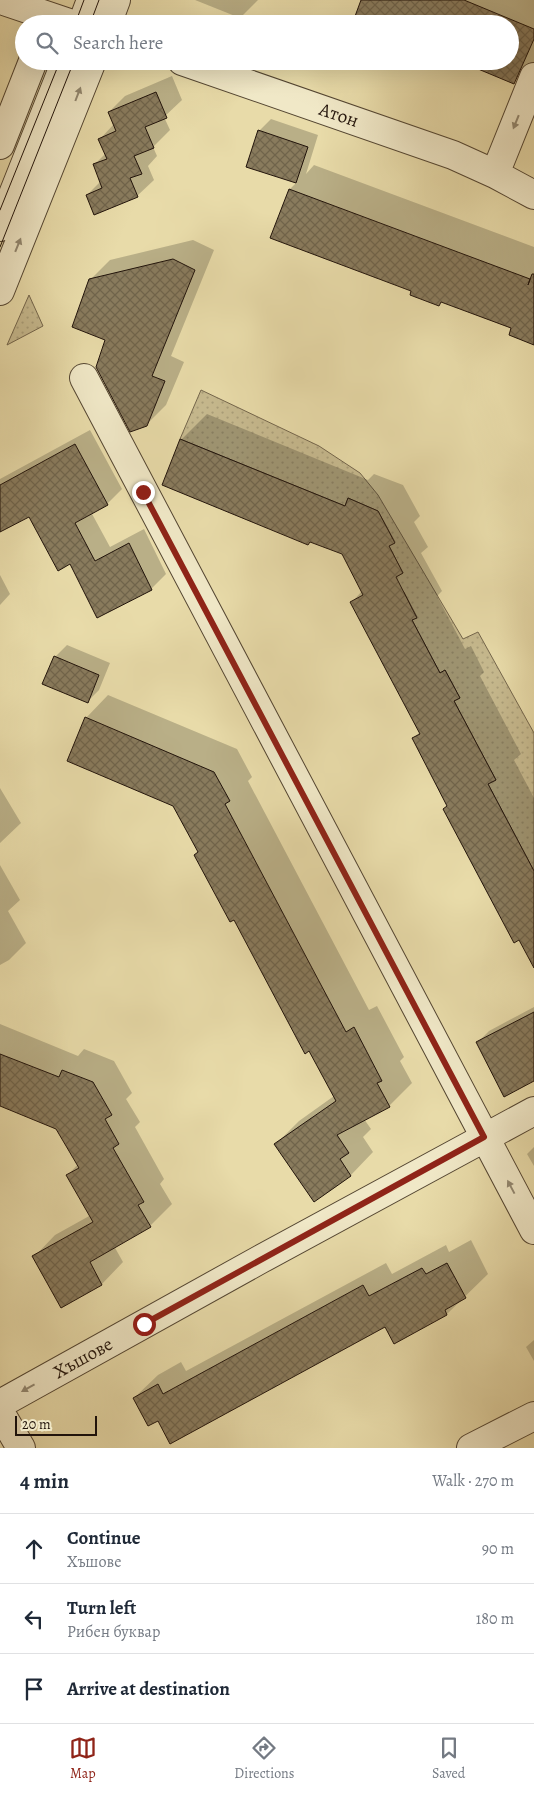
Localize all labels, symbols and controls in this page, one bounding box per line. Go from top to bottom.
search box [15,15,519,70]
icon: search [33,29,61,57]
text: Search here [73,30,163,56]
one-way arrow [75,87,83,102]
street label: Атон [315,96,362,134]
one-way arrow [511,115,519,129]
one-way arrow [14,237,22,252]
route end [132,481,155,504]
one-way arrow [507,1180,515,1195]
route start [133,1313,156,1336]
street label: Хъшове [48,1331,118,1385]
one-way arrow [21,1384,34,1393]
scale bar [15,1413,98,1436]
text: 20 m [22,1415,51,1434]
text: 4 min [20,1467,69,1495]
text: Walk · 270 m [432,1470,514,1492]
text: Continue [67,1525,141,1551]
icon: ahead [20,1535,48,1563]
text: 90 m [482,1538,514,1560]
text: Хъшове [67,1551,121,1573]
text: Turn left [67,1595,136,1621]
icon: left [20,1605,48,1633]
text: 180 m [476,1608,514,1630]
text: Рибен буквар [67,1621,160,1643]
icon: arrive [20,1675,48,1703]
text: Arrive at destination [67,1676,230,1702]
tab: Map [69,1734,97,1783]
tab: Directions [234,1734,294,1783]
tab: Saved [432,1734,465,1783]

